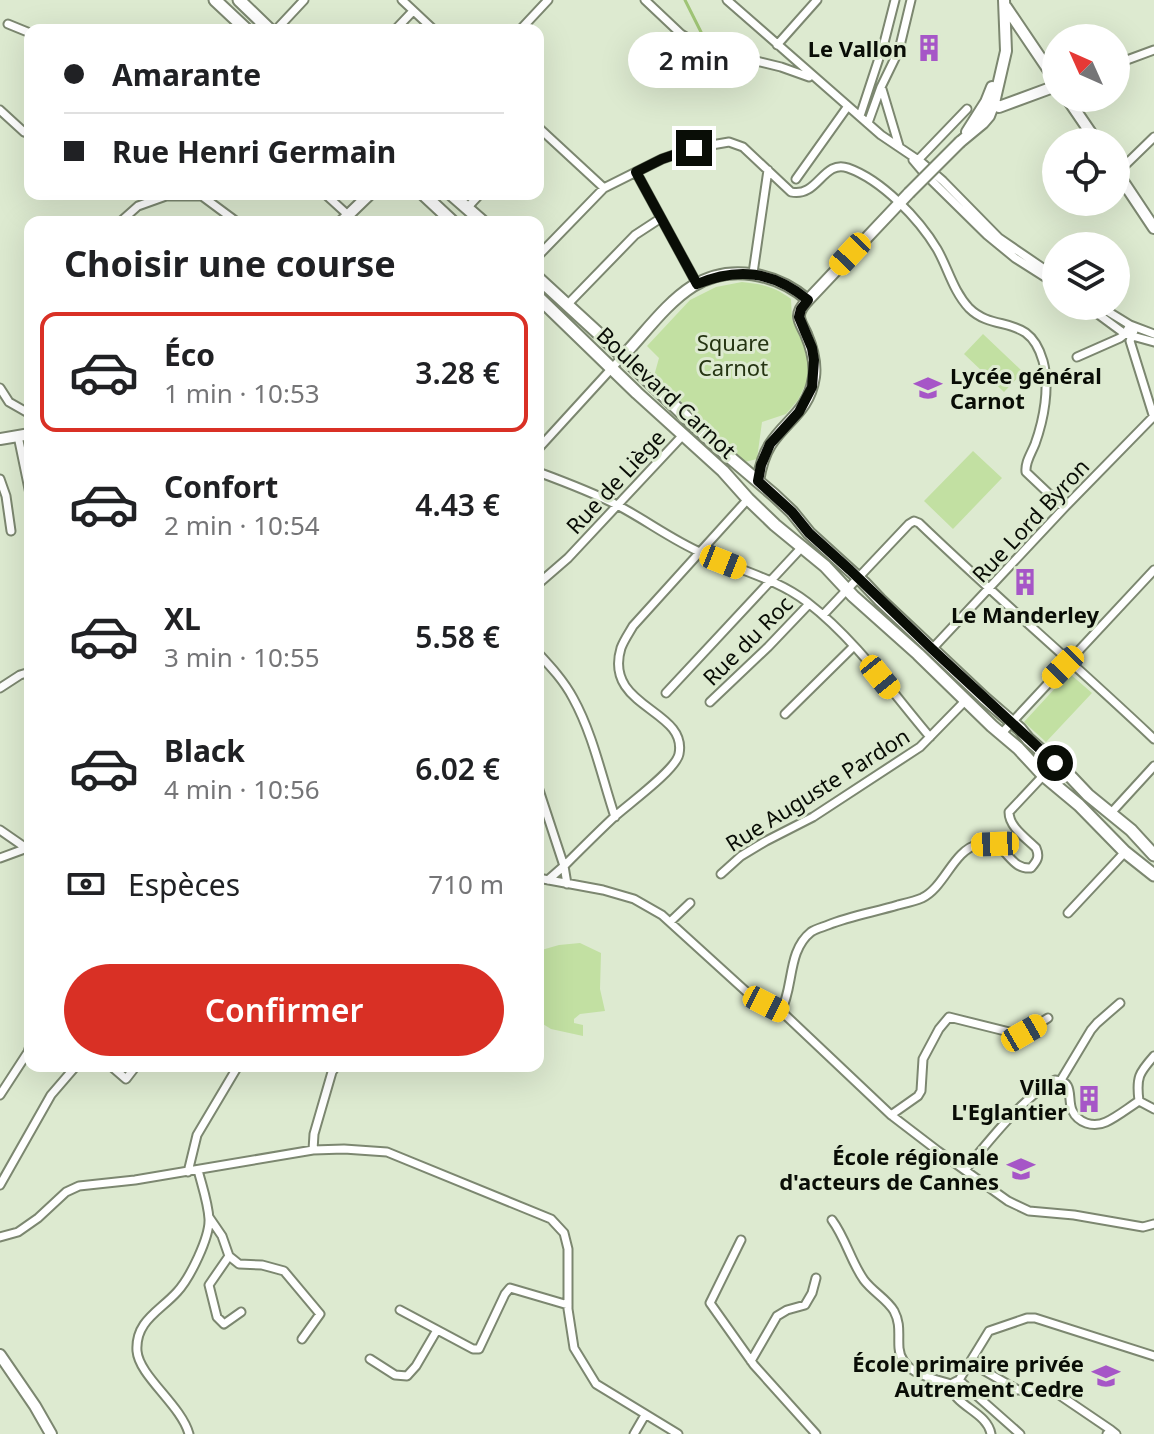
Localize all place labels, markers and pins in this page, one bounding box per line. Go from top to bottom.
place label: Le Vallon [808,33,907,63]
building icon: Le Vallon [914,33,944,63]
place label: Lycée général Carnot [950,360,1102,415]
school or university icon: Lycée général Carnot [913,373,943,403]
building icon: Le Manderley [1010,567,1040,597]
place label: Le Manderley [951,599,1099,629]
place label: Villa L'Eglantier [951,1071,1067,1126]
building icon: Villa L'Eglantier [1074,1084,1104,1114]
place label: École régionale d'acteurs de Cannes [779,1141,999,1196]
school or university icon: École régionale d'acteurs de Cannes [1006,1154,1036,1184]
place label: École primaire privée Autrement Cedre [852,1348,1084,1403]
school or university icon: École primaire privée Autrement Cedre [1091,1361,1121,1391]

